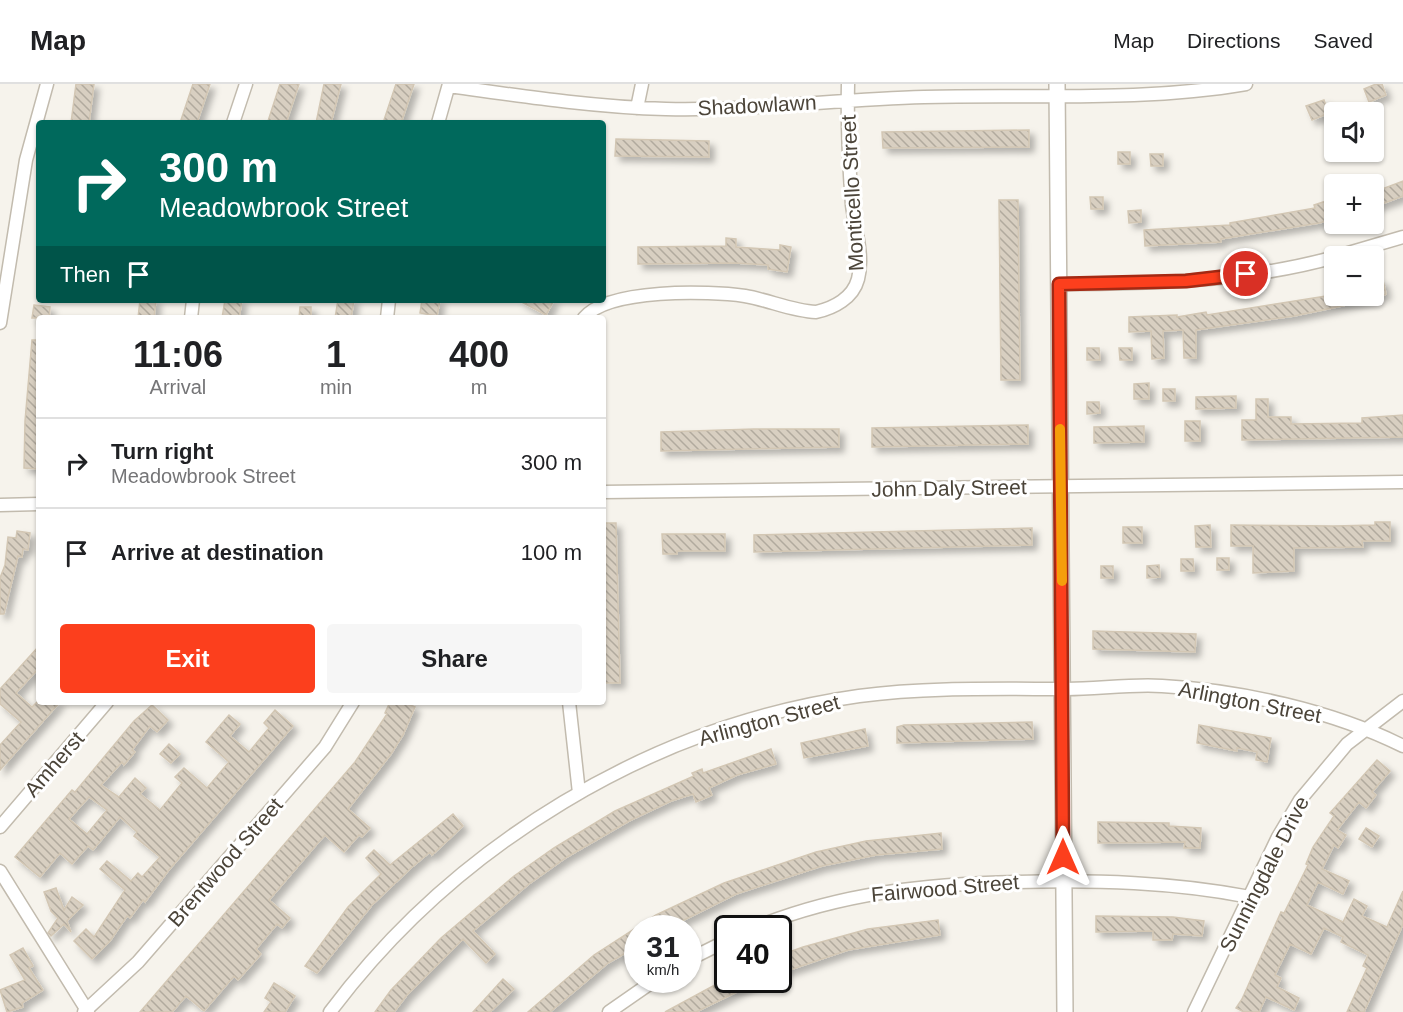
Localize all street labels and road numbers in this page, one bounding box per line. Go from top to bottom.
street label: Shadowlawn [697,90,817,120]
street label: Monticello Street [836,114,868,272]
street label: John Daly Street [871,475,1027,501]
street label: Arlington Street [1177,677,1323,727]
street label: Arlington Street [696,690,842,750]
street label: Amherst [20,727,88,801]
street label: Sunningdale Drive [1215,792,1313,956]
street label: Brentwood Street [163,793,287,931]
street label: Fairwood Street [870,870,1020,906]

